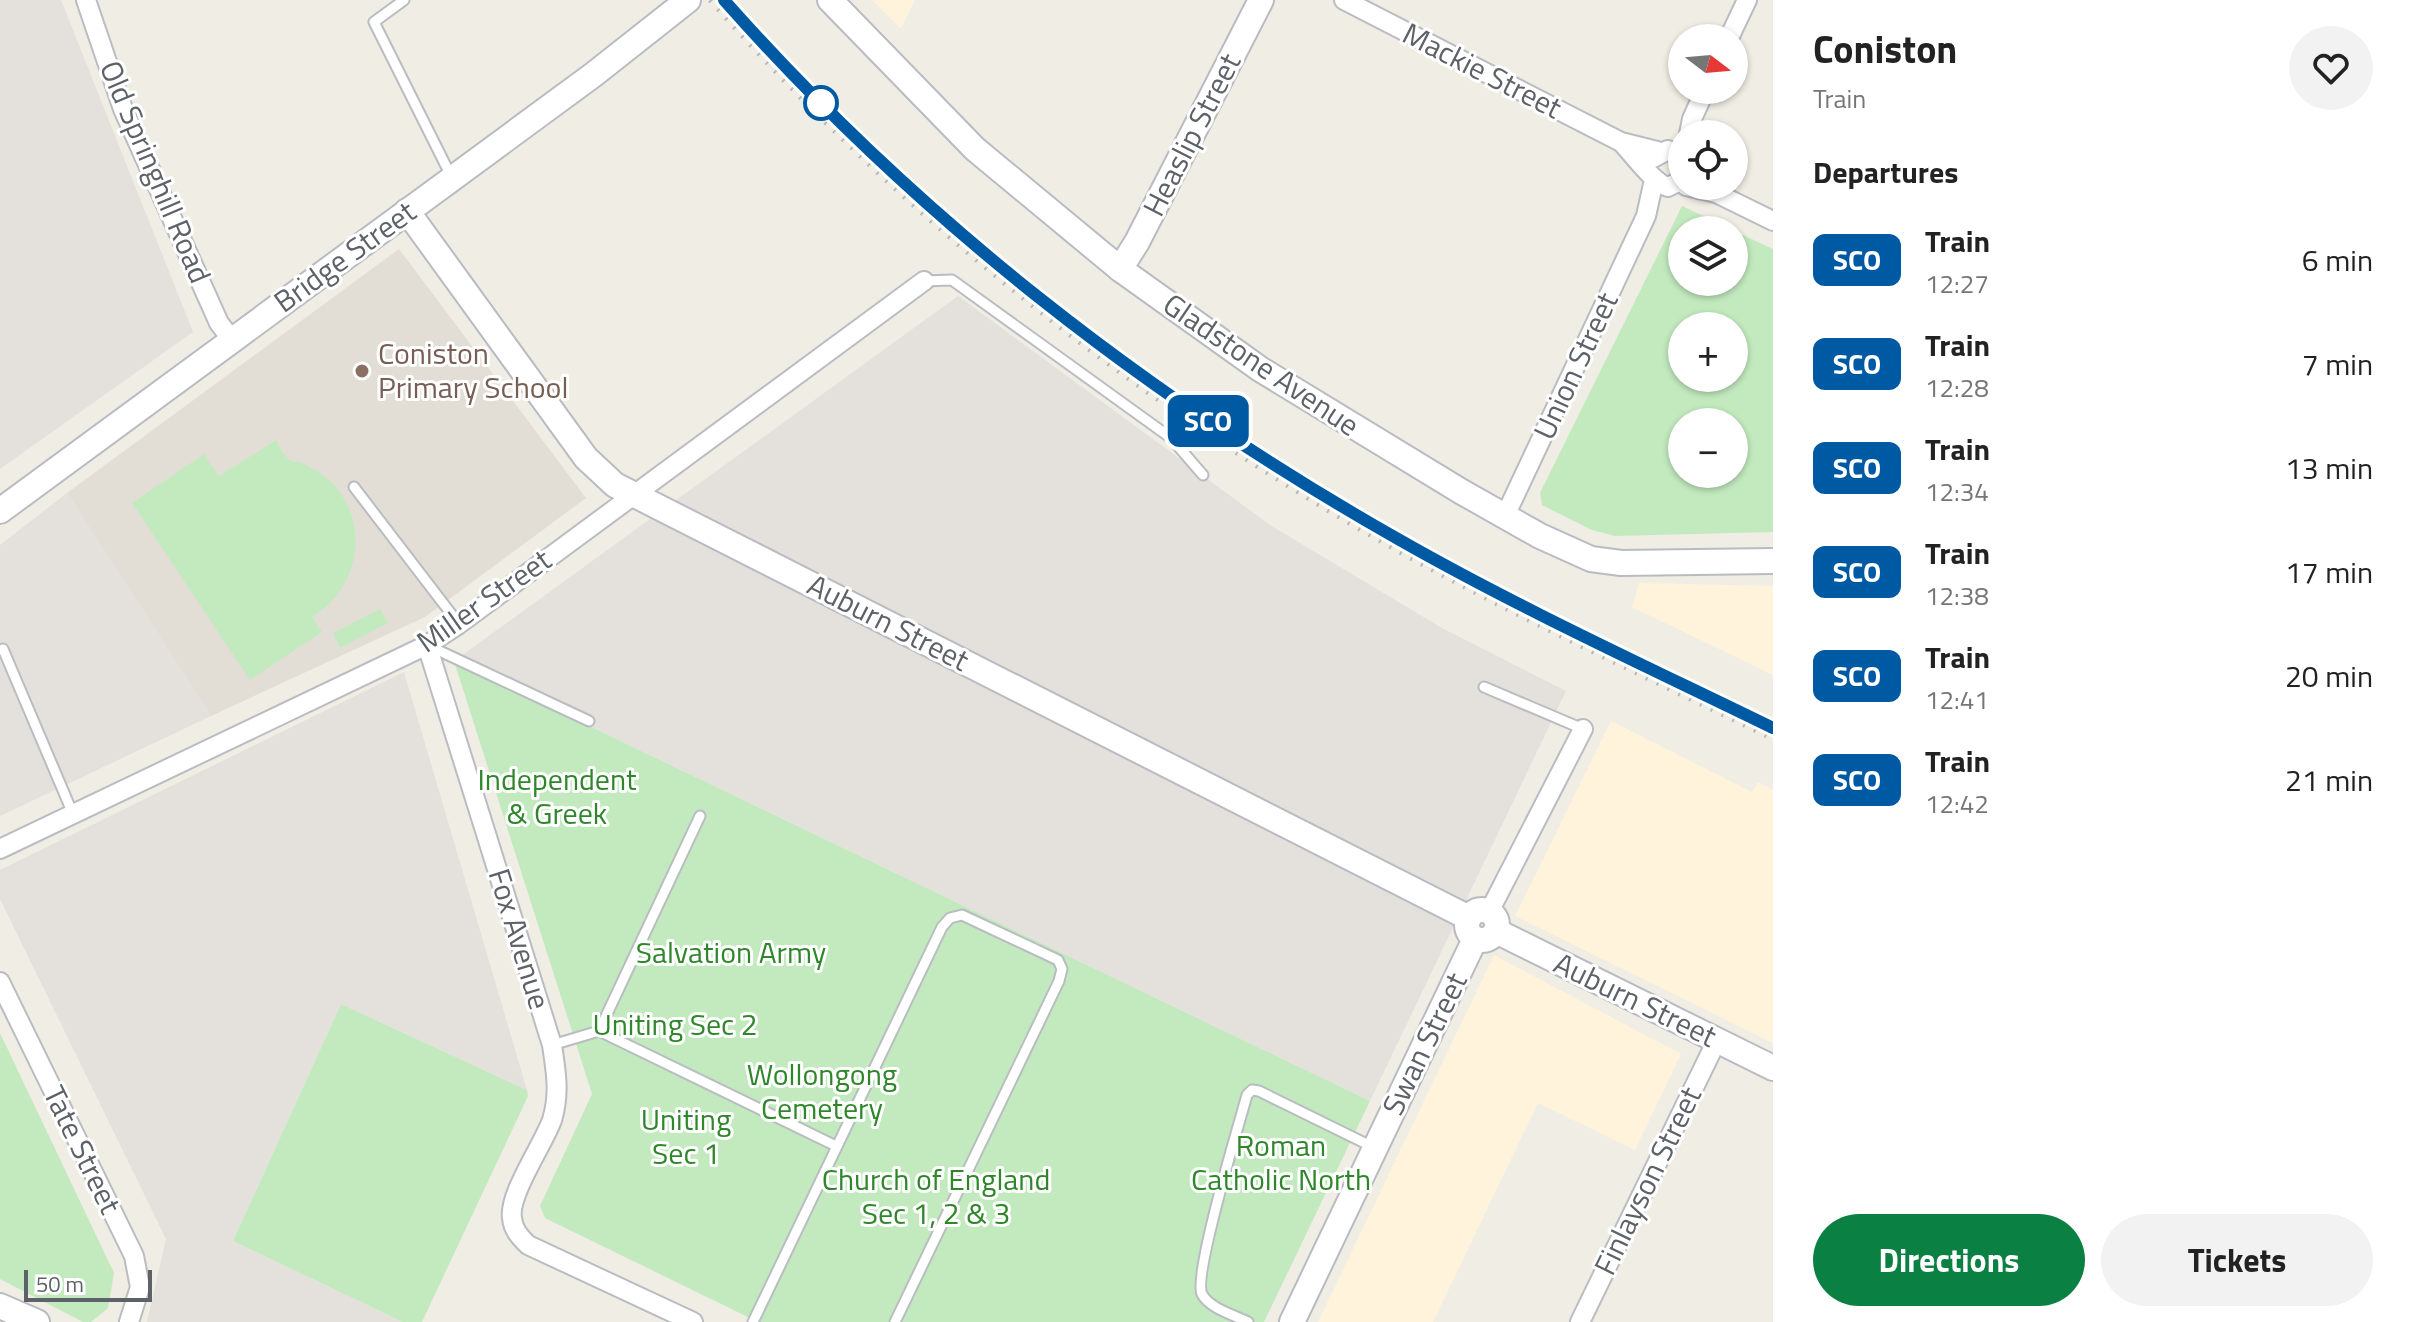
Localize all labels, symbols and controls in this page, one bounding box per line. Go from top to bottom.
street label: Mackie Street [1395,10,1571,130]
text: Coniston [1813,20,1957,78]
north arrow [1668,24,1748,104]
map controls [1668,24,1748,488]
button: heart [2289,26,2373,110]
street label: Heaslip Street [1130,45,1252,224]
street label: Old Springhill Road [88,53,224,290]
text: Train [1813,79,1866,118]
unlabelled marker [804,86,838,120]
button: locate [1668,120,1748,200]
text: Departures [1813,149,1958,195]
street label: Bridge Street [264,189,425,324]
button: layers [1668,216,1748,296]
text: Train [1925,218,1990,264]
text: 6 min [2302,237,2373,283]
text: SCO [1833,238,1881,281]
text: 12:27 [1925,264,1989,303]
street label: Gladstone Avenue [1154,281,1369,447]
street label: Union Street [1521,284,1630,447]
button: + [1668,312,1748,392]
text: Train [1925,322,1990,368]
place label: Coniston Primary School [378,330,568,410]
text: 7 min [2302,341,2373,387]
text: SCO [1833,342,1881,385]
marker: Coniston Primary School [353,362,371,380]
text: 12:28 [1925,368,1989,407]
line badge: SCO [1162,395,1254,447]
text: SCO [1184,399,1232,442]
button: − [1668,408,1748,488]
text: Train [1925,426,1990,472]
text: 13 min [2285,445,2373,491]
text: SCO [1833,446,1881,489]
text: 12:34 [1925,472,1989,511]
text: Train [1925,530,1990,576]
street label: Miller Street [407,537,561,664]
text: 17 min [2285,549,2373,595]
text: SCO [1833,550,1881,593]
street label: Auburn Street [800,562,978,683]
text: 12:38 [1925,576,1989,615]
text: Train [1925,634,1990,680]
text: 20 min [2285,653,2373,699]
text: SCO [1833,654,1881,697]
text: 12:41 [1925,680,1989,719]
text: Train [1925,738,1990,784]
park label: Independent & Greek [477,756,637,836]
text: 21 min [2285,757,2373,803]
text: SCO [1833,758,1881,801]
text: 12:42 [1925,784,1989,823]
street label: Fox Avenue [477,863,563,1015]
park label: Salvation Army [636,929,826,975]
street label: Auburn Street [1546,940,1725,1059]
street label: Swan Street [1370,964,1479,1123]
park label: Uniting Sec 2 [592,1001,758,1047]
park label: Wollongong Cemetery [747,1051,897,1131]
street label: Tate Street [32,1078,134,1222]
street label: Finlayson Street [1582,1078,1713,1282]
park label: Uniting Sec 1 [641,1096,731,1176]
park label: Roman Catholic North [1191,1122,1371,1202]
park label: Church of England Sec 1, 2 & 3 [822,1156,1050,1236]
button: Directions [1813,1214,2085,1306]
button: Tickets [2101,1214,2373,1306]
scale bar [24,1266,152,1302]
text: 50 m [36,1267,84,1301]

